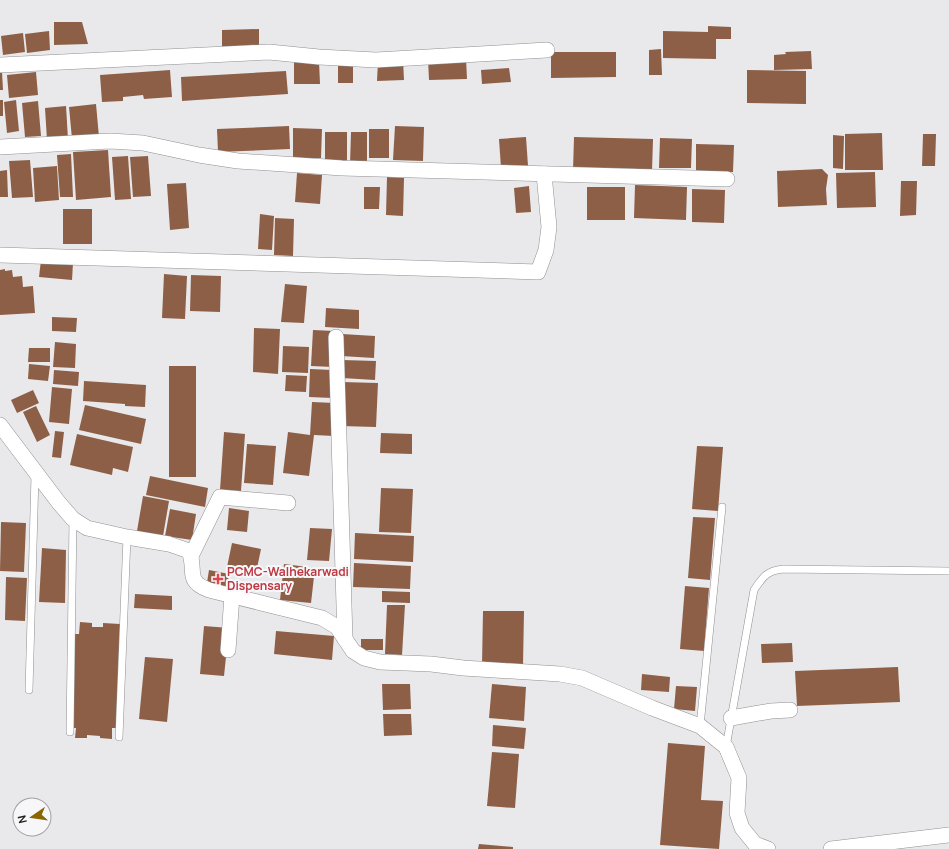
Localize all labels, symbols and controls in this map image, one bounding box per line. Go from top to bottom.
place label: PCMC-Walhekarwadi Dispensary [227,563,349,594]
marker: PCMC-Walhekarwadi Dispensary [212,573,224,585]
north arrow [12,797,52,837]
text: N [14,814,30,825]

